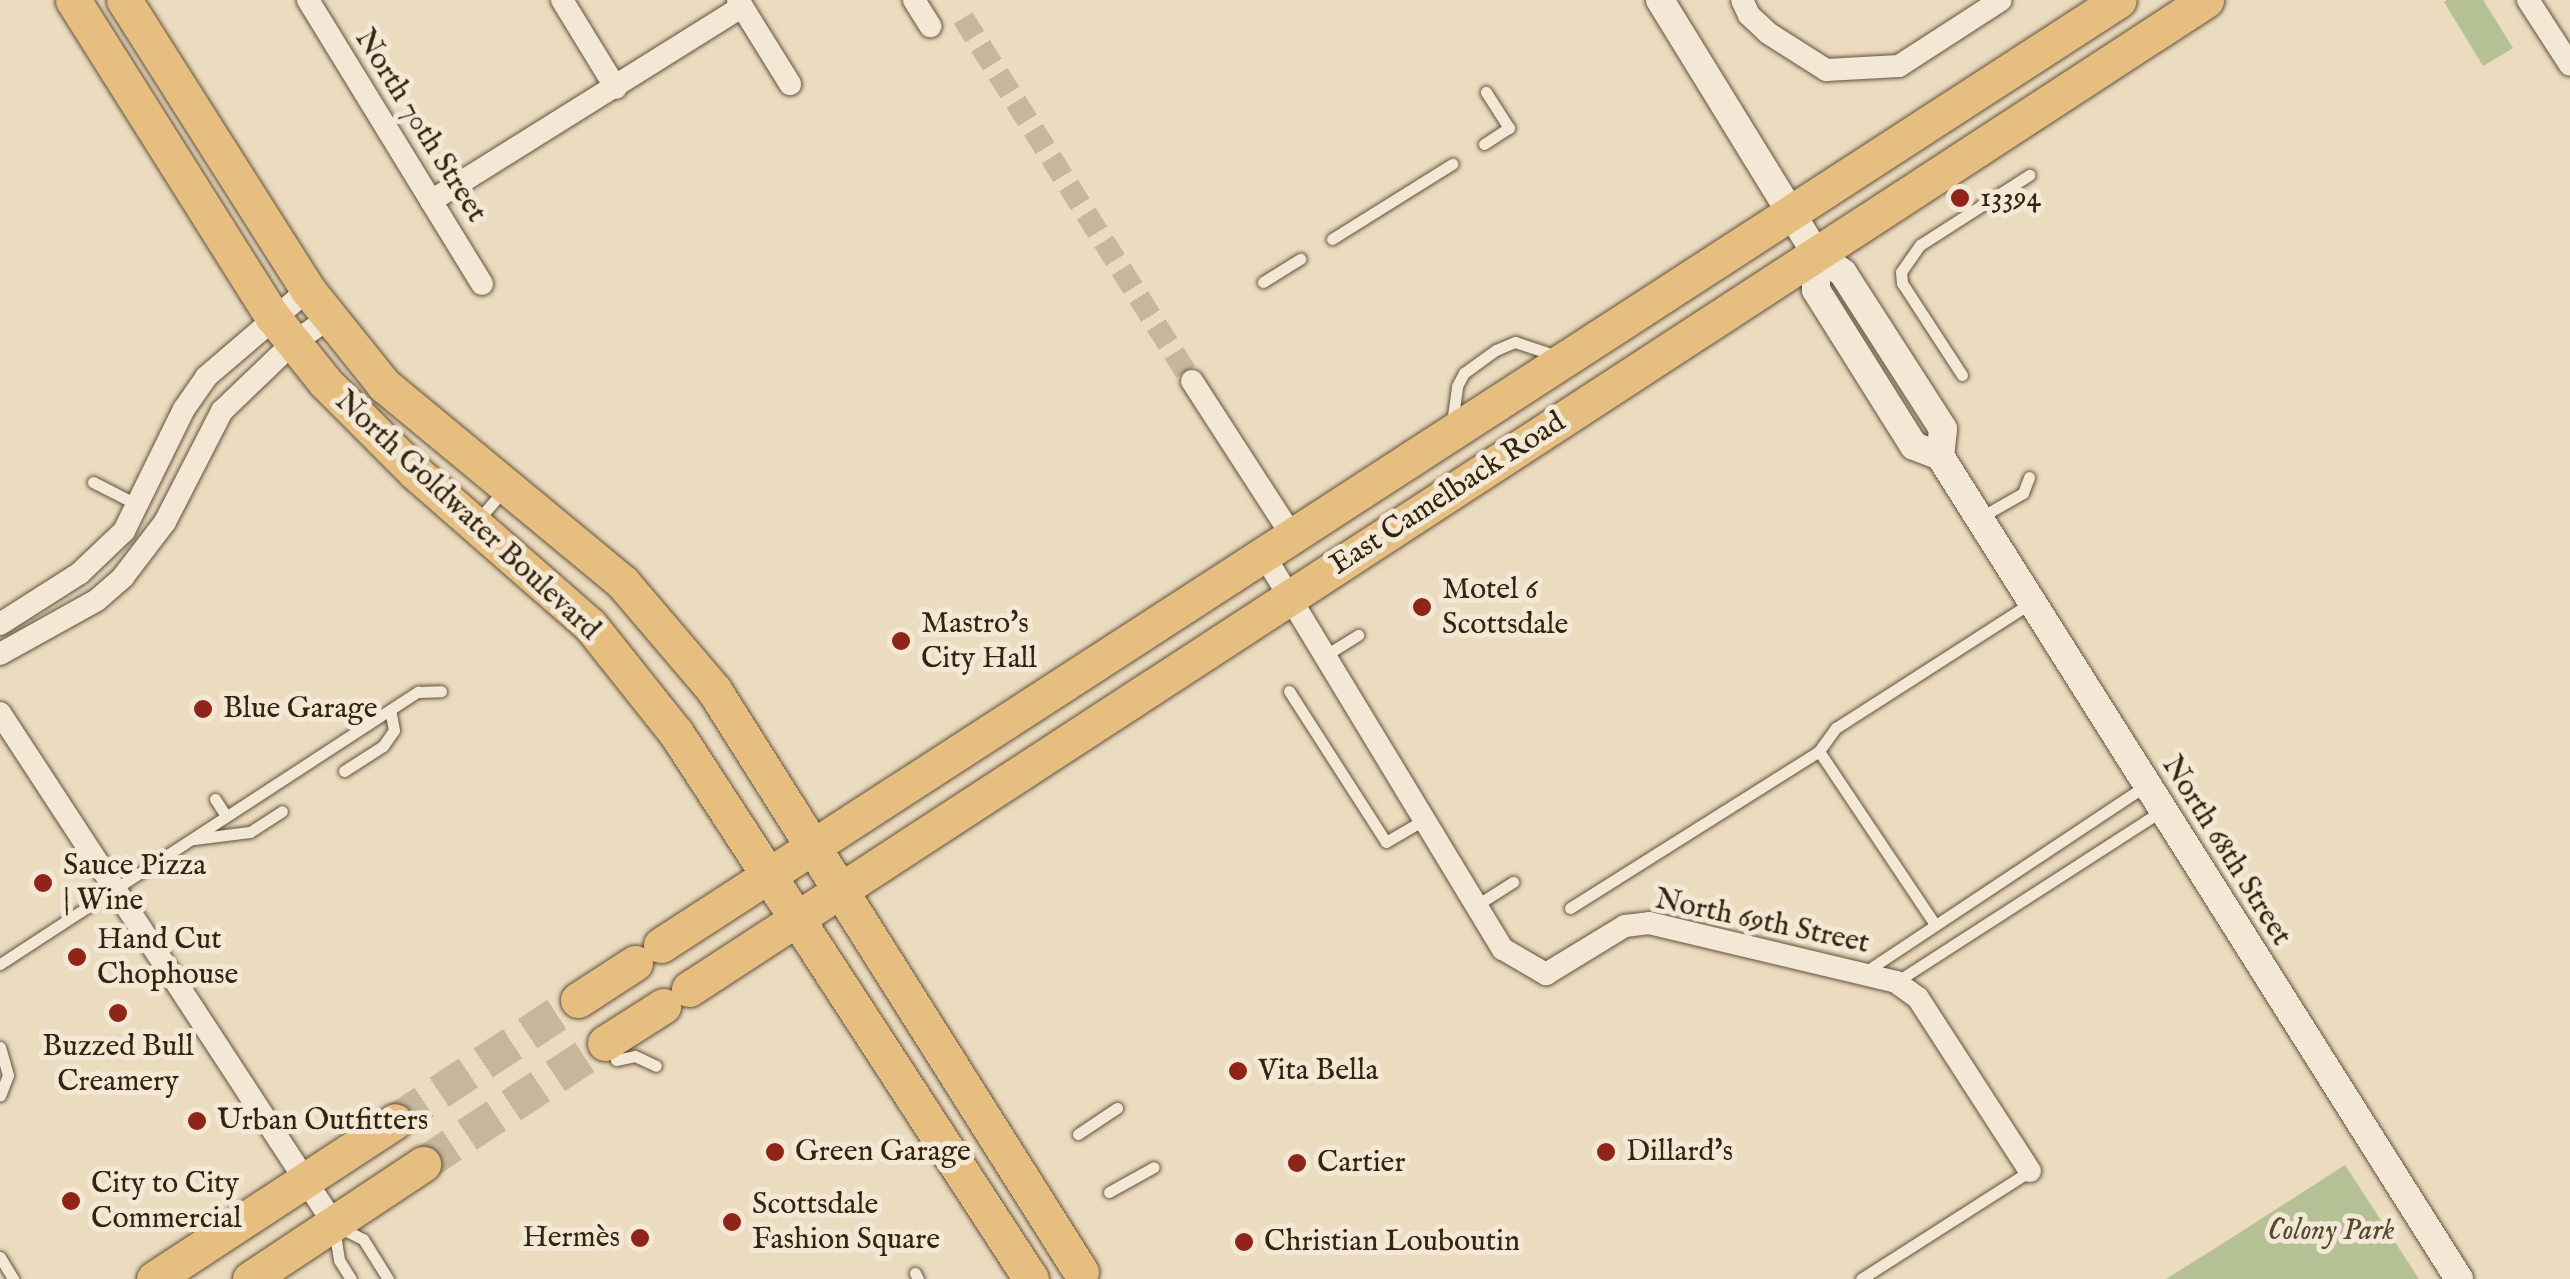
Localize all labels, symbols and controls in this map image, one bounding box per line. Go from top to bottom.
street label: North 70th Street [346,23,494,229]
place label: 13394 [1980,180,2041,216]
marker: 13394 [1949,187,1971,209]
street label: North Goldwater Boulevard [327,384,607,648]
street label: East Camelback Road [1324,405,1572,583]
place label: Motel 6 Scottsdale [1442,572,1568,642]
marker: Motel 6 Scottsdale [1411,596,1433,618]
place label: Mastro's City Hall [921,606,1037,676]
marker: Mastro's City Hall [890,630,912,652]
place label: Blue Garage [223,691,378,727]
marker: Blue Garage [192,698,214,720]
street label: North 68th Street [2153,750,2299,952]
place label: Sauce Pizza | Wine [63,848,206,918]
marker: Sauce Pizza | Wine [32,872,54,894]
street label: North 69th Street [1652,882,1872,962]
place label: Hand Cut Chophouse [97,922,238,992]
marker: Hand Cut Chophouse [66,946,88,968]
marker: Buzzed Bull Creamery [107,1002,129,1024]
place label: Buzzed Bull Creamery [42,1029,194,1100]
place label: Vita Bella [1258,1053,1378,1089]
marker: Vita Bella [1227,1060,1249,1082]
place label: Urban Outfitters [217,1103,428,1139]
marker: Urban Outfitters [186,1110,208,1132]
place label: Green Garage [795,1134,971,1170]
place label: Dillard's [1626,1134,1733,1170]
marker: Green Garage [764,1141,786,1163]
marker: Dillard's [1595,1141,1617,1163]
place label: Cartier [1317,1145,1405,1181]
marker: Cartier [1286,1152,1308,1174]
place label: City to City Commercial [91,1166,242,1236]
place label: Scottsdale Fashion Square [752,1187,940,1258]
marker: City to City Commercial [60,1190,82,1212]
marker: Scottsdale Fashion Square [721,1211,743,1233]
park label: Colony Park [2267,1213,2395,1249]
place label: Hermès [522,1220,620,1256]
place label: Christian Louboutin [1264,1224,1520,1260]
marker: Hermès [629,1227,651,1249]
marker: Christian Louboutin [1233,1231,1255,1253]

